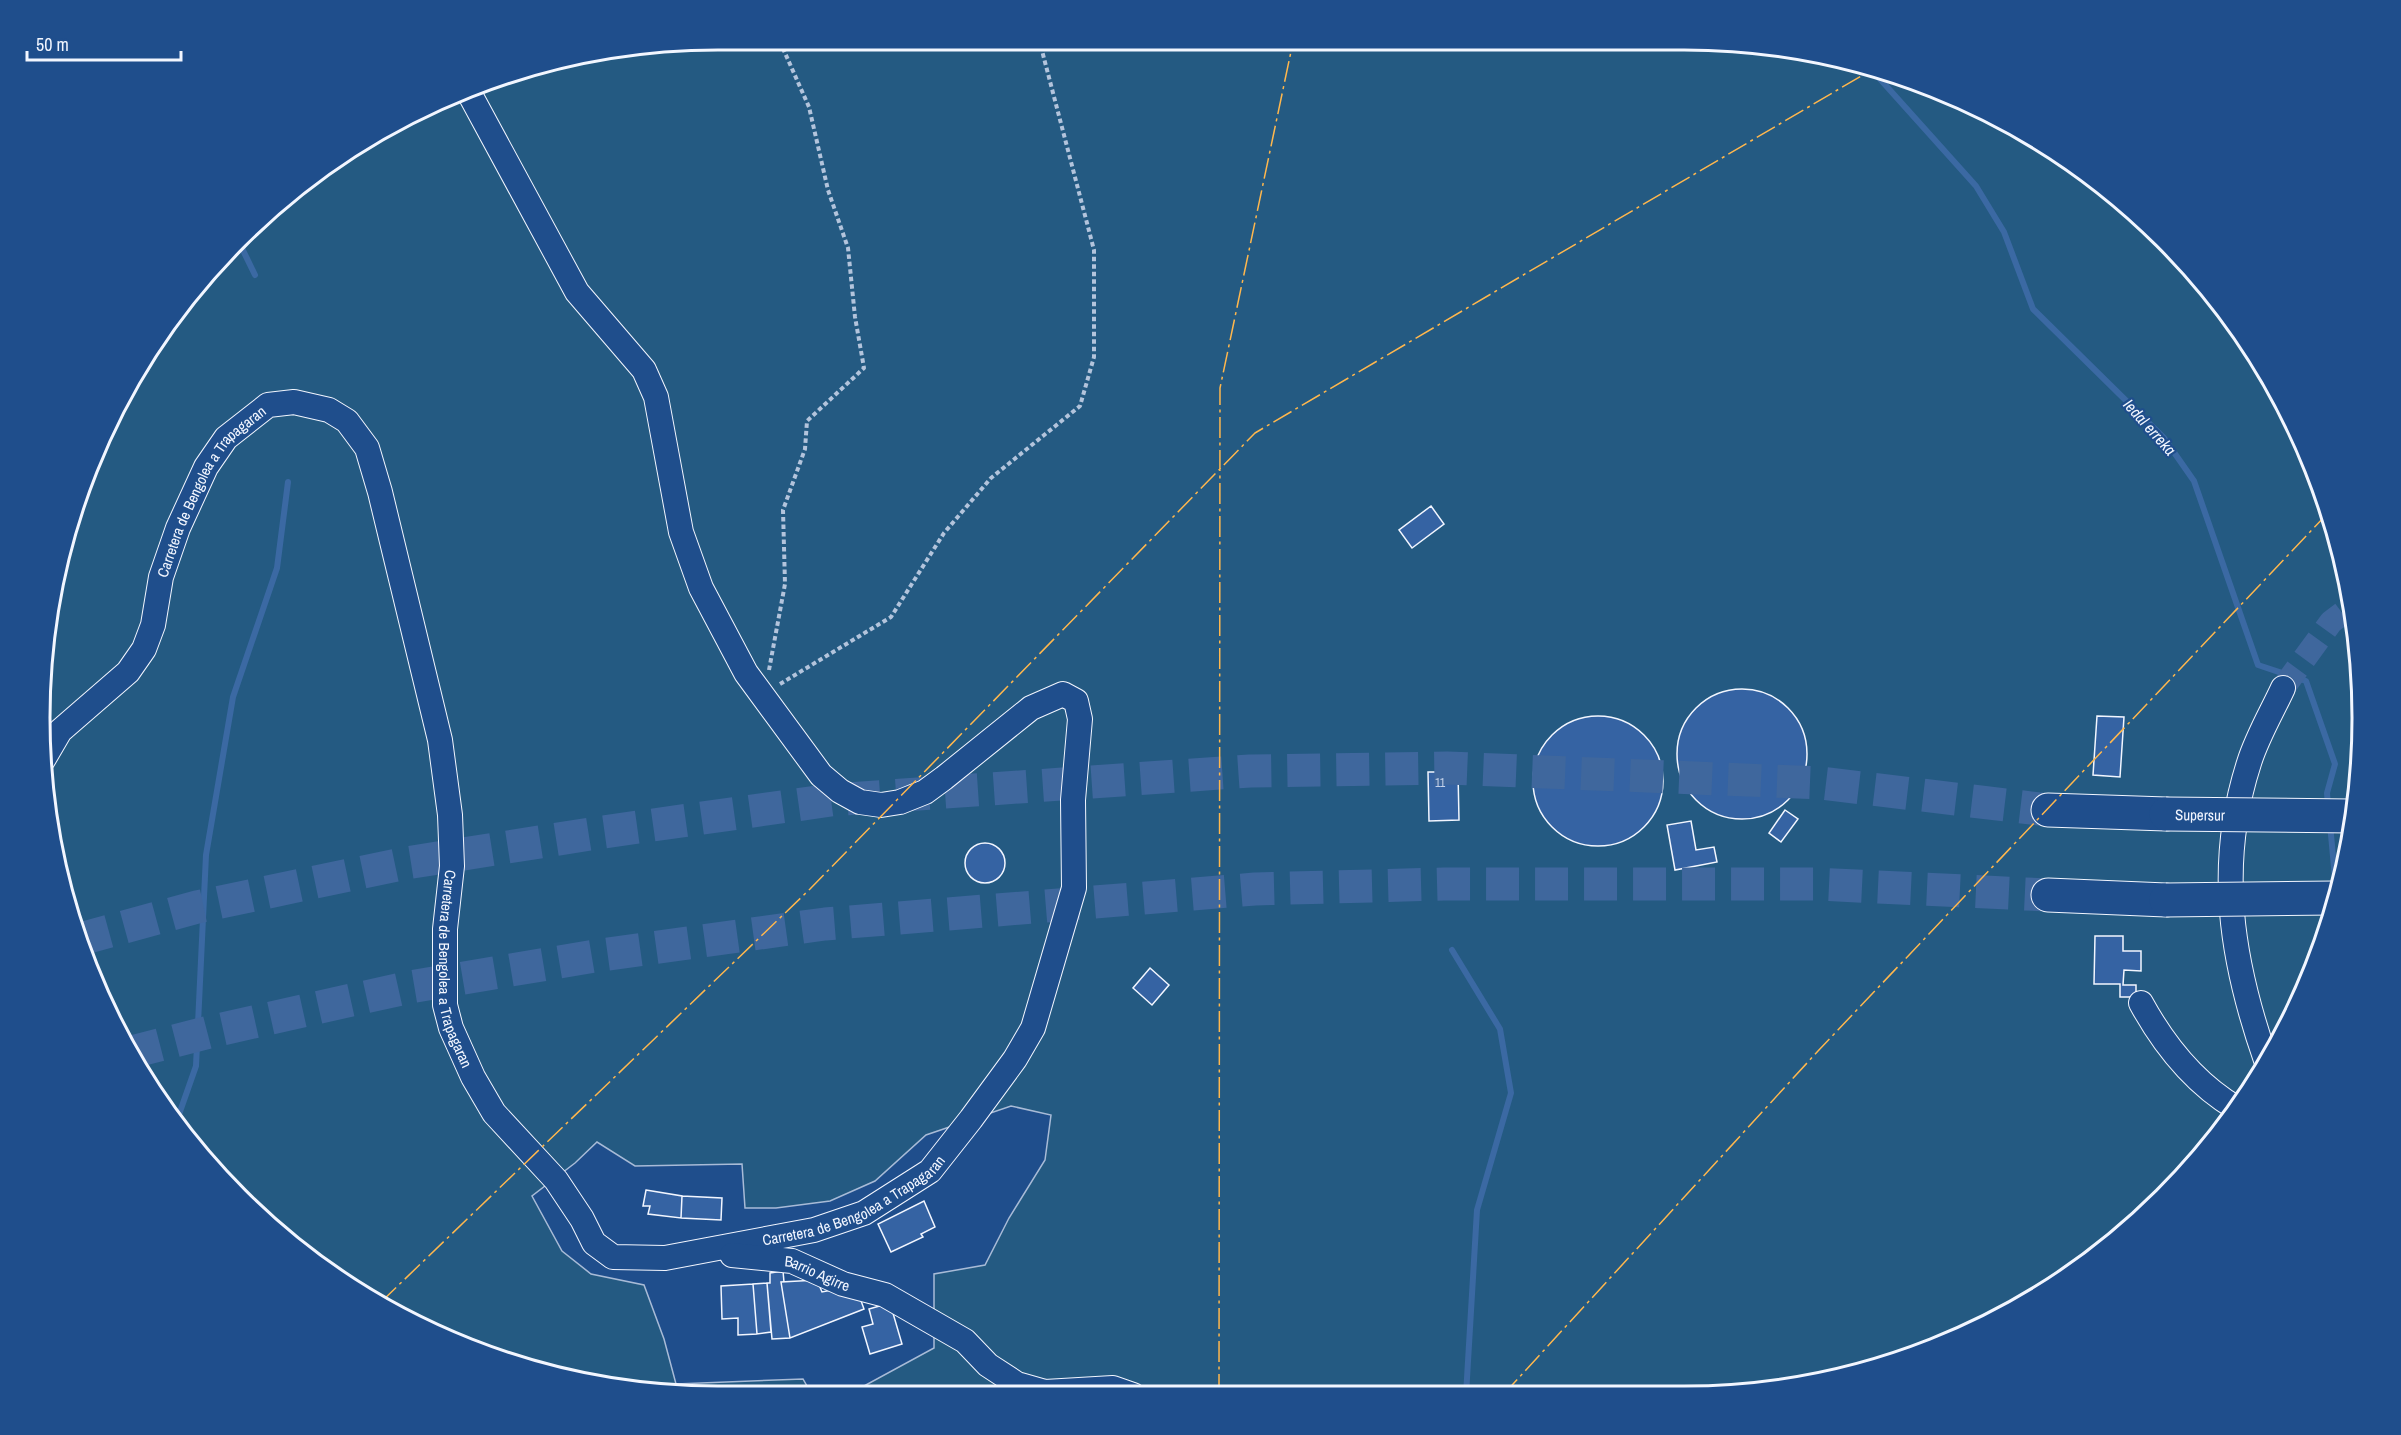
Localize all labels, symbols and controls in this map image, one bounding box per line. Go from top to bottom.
scale bar [27,24,182,62]
text: 50 m [36,32,69,57]
water label: Iedal erreka [2119,394,2181,460]
street label: Carretera de Bengolea a Trapagaran [151,400,270,580]
house number: 11 [1435,775,1446,791]
street label: Supersur [2175,804,2225,825]
street label: Carretera de Bengolea a Trapagaran [434,869,478,1071]
street label: Carretera de Bengolea a Trapagaran [760,1151,949,1250]
street label: Barrio Agirre [784,1250,852,1296]

